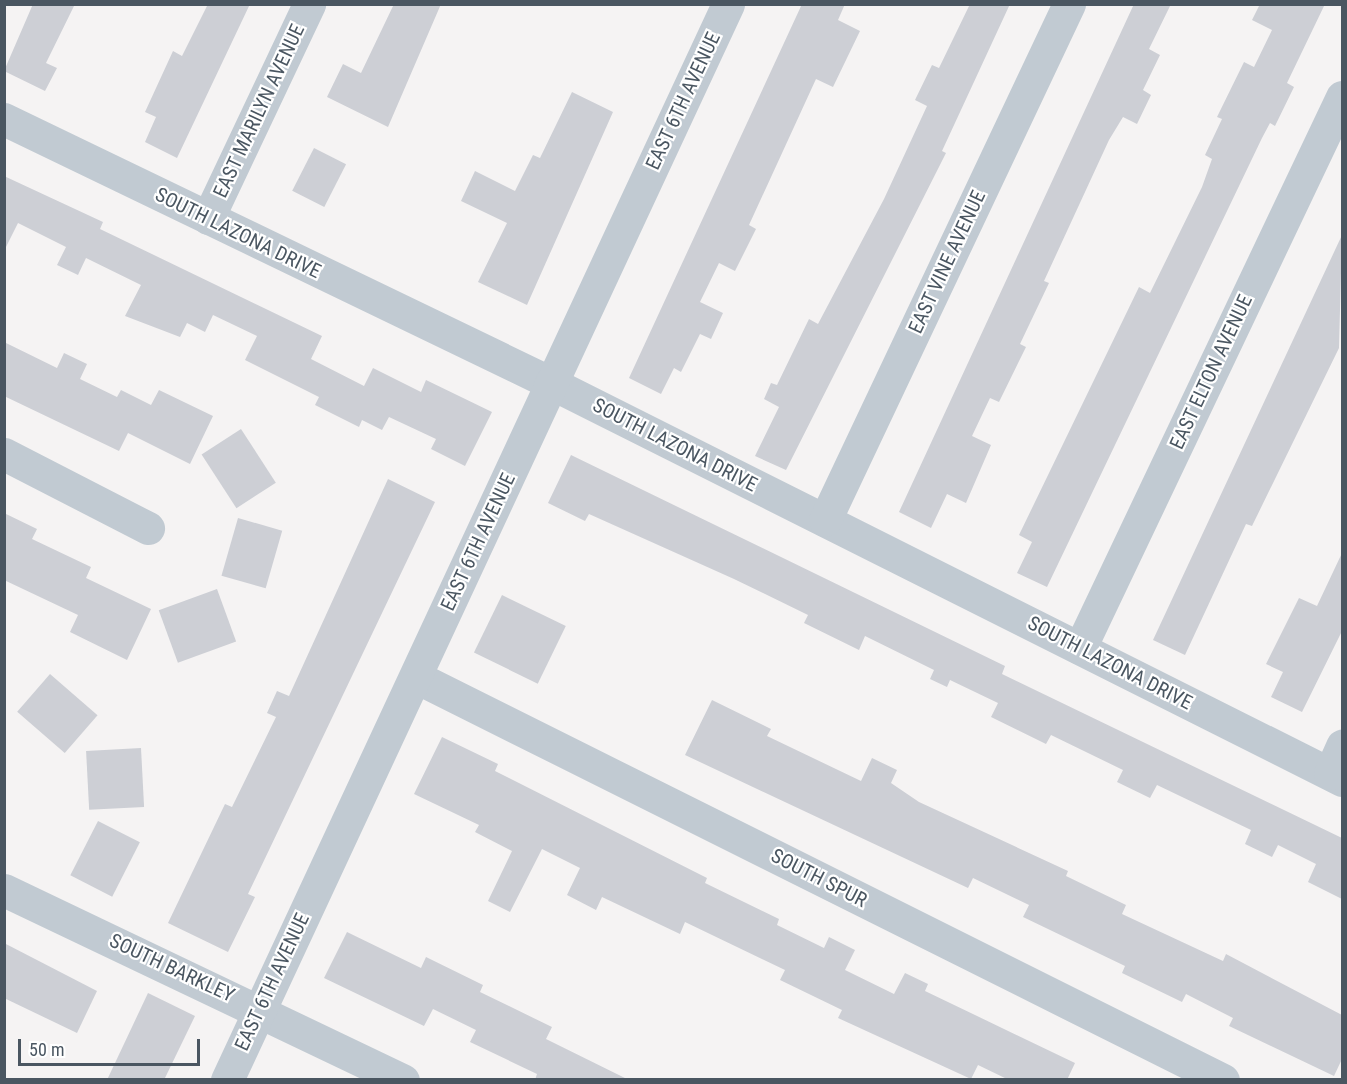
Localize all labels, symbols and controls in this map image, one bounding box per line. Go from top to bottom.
street label: EAST MARILYN AVENUE [208,20,310,202]
street label: EAST 6TH AVENUE [641,28,725,174]
street label: SOUTH LAZONA DRIVE [151,182,325,284]
street label: EAST VINE AVENUE [903,187,991,337]
street label: EAST ELTON AVENUE [1165,291,1257,453]
street label: SOUTH LAZONA DRIVE [589,393,761,497]
street label: EAST 6TH AVENUE [436,469,520,615]
street label: SOUTH LAZONA DRIVE [1024,611,1196,715]
street label: SOUTH SPUR [767,844,871,912]
street label: EAST 6TH AVENUE [230,909,314,1055]
street label: SOUTH BARKLEY [106,929,238,1007]
scale bar [21,1027,202,1065]
text: 50 m [29,1039,64,1060]

